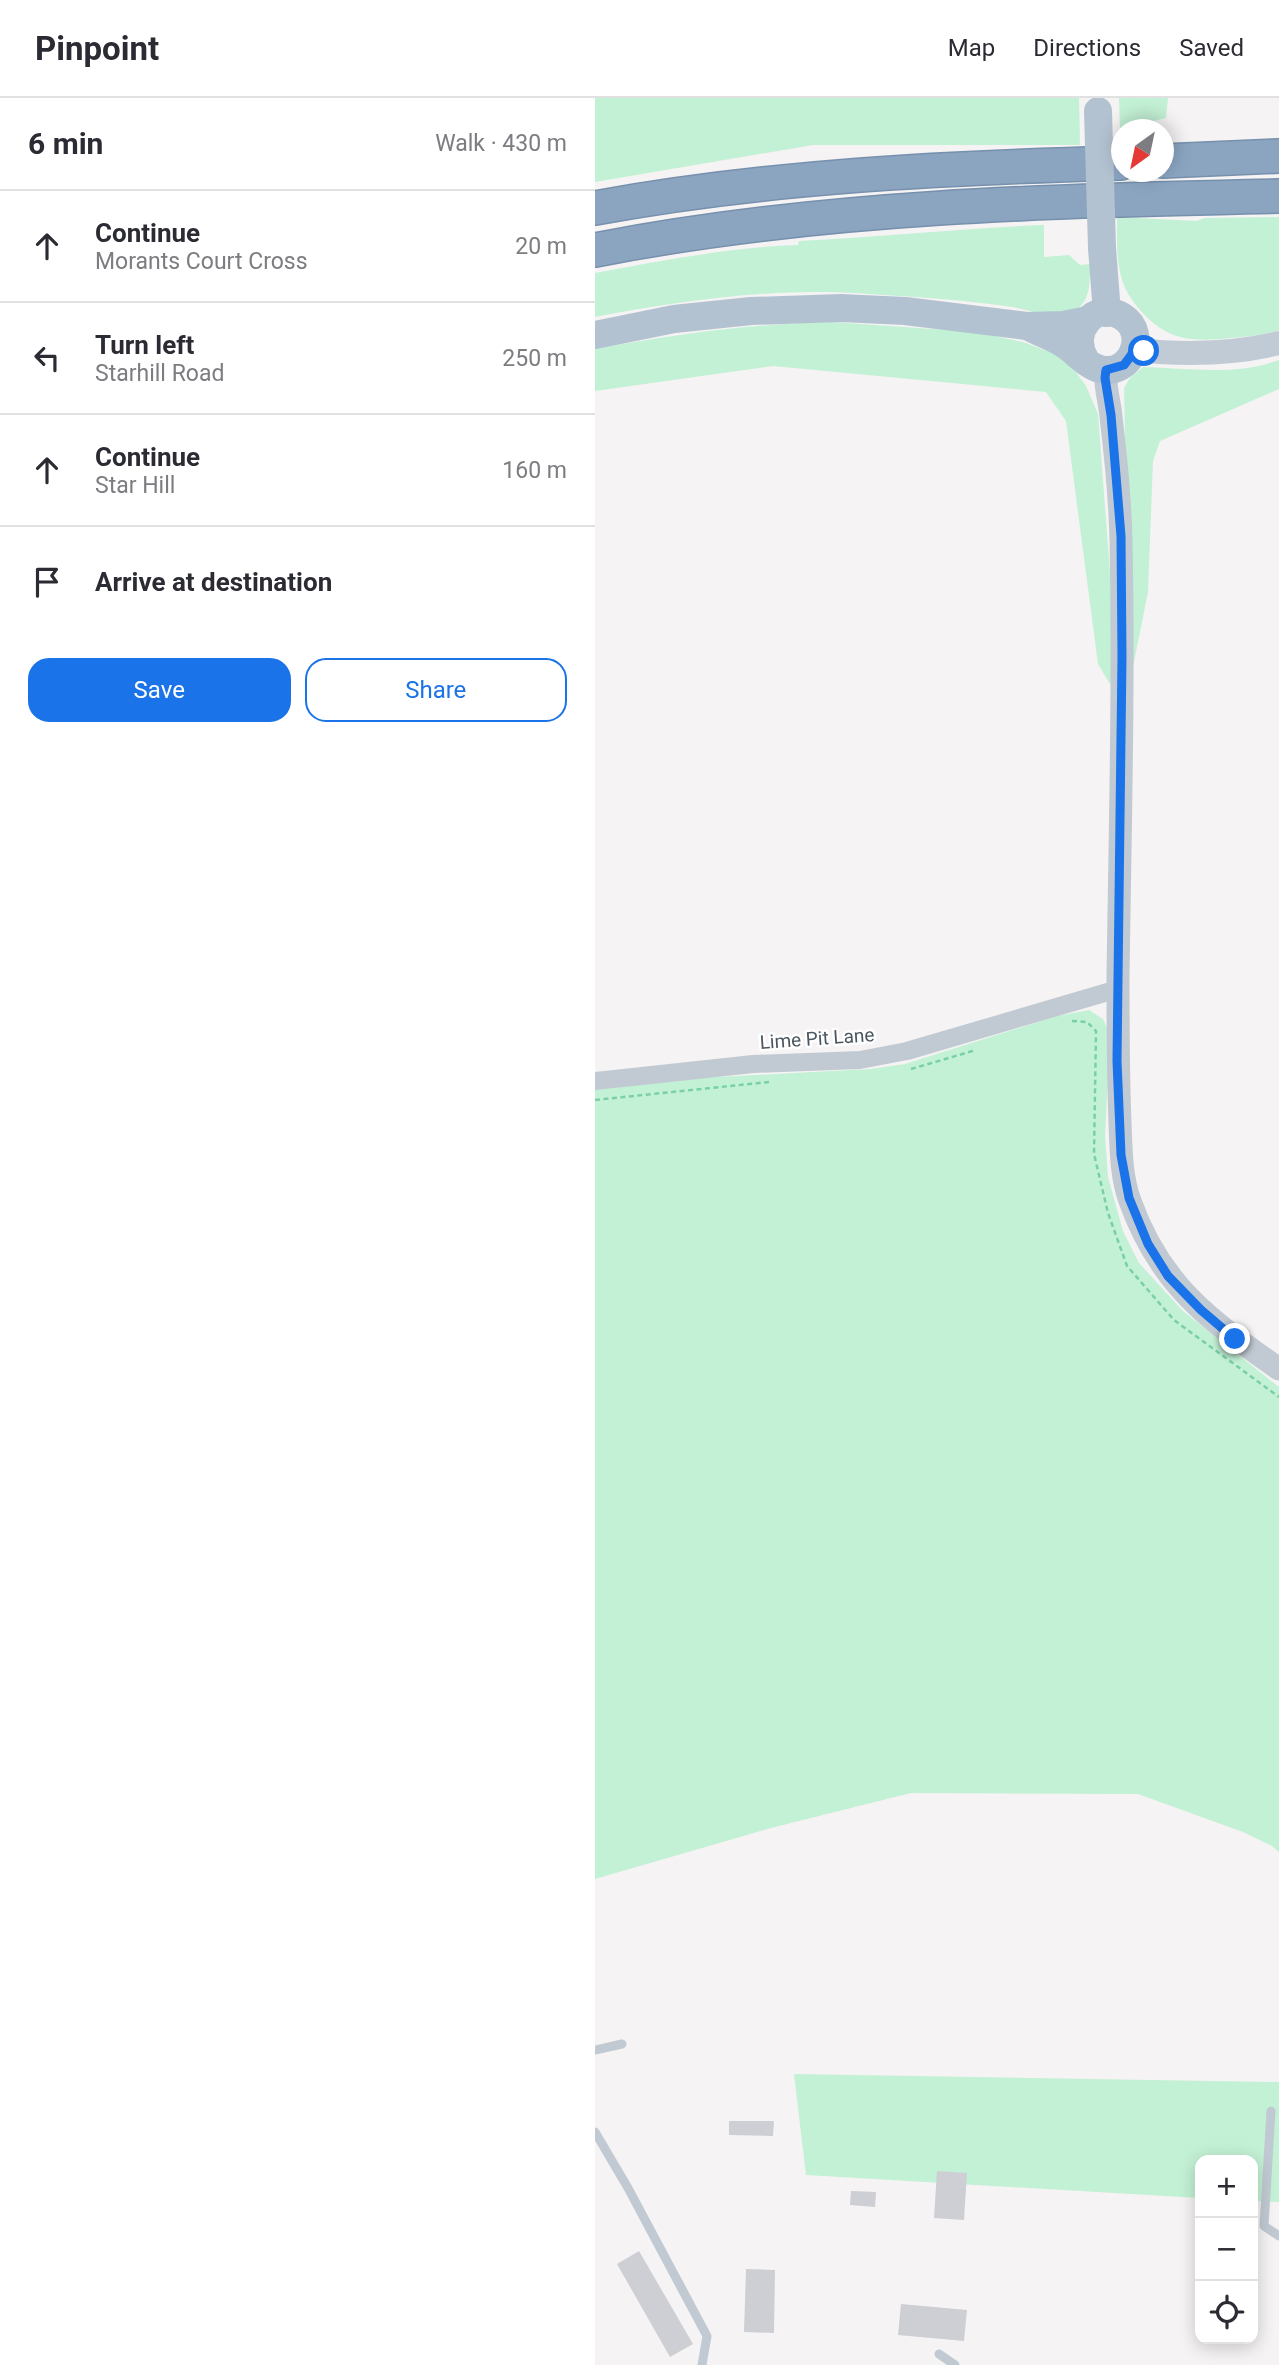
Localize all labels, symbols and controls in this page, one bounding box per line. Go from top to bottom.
text: Pinpoint [35,29,159,68]
text: Map [948,34,995,62]
text: Directions [1033,34,1141,62]
text: Saved [1179,34,1244,62]
north arrow [1111,119,1174,182]
text: 6 min [28,126,103,161]
text: Walk · 430 m [435,130,567,157]
text: Continue [95,218,200,248]
icon: ahead [28,227,66,265]
text: 20 m [515,233,567,260]
text: Morants Court Cross [95,248,308,275]
text: Turn left [95,330,194,360]
route start [1128,335,1159,366]
icon: left [28,339,66,377]
text: 250 m [502,345,567,372]
text: Starhill Road [95,360,224,387]
text: Continue [95,442,200,472]
icon: ahead [28,451,66,489]
text: 160 m [502,457,567,484]
text: Star Hill [95,472,175,499]
icon: arrive [28,563,66,601]
text: Arrive at destination [95,567,332,597]
button: Save [28,658,291,722]
button: Share [305,658,567,722]
street label: Lime Pit Lane [759,1023,875,1054]
route end [1219,1323,1250,1354]
map controls [1195,2155,1258,2344]
button: + [1195,2155,1258,2218]
button: − [1195,2218,1258,2281]
button: locate [1195,2281,1258,2344]

